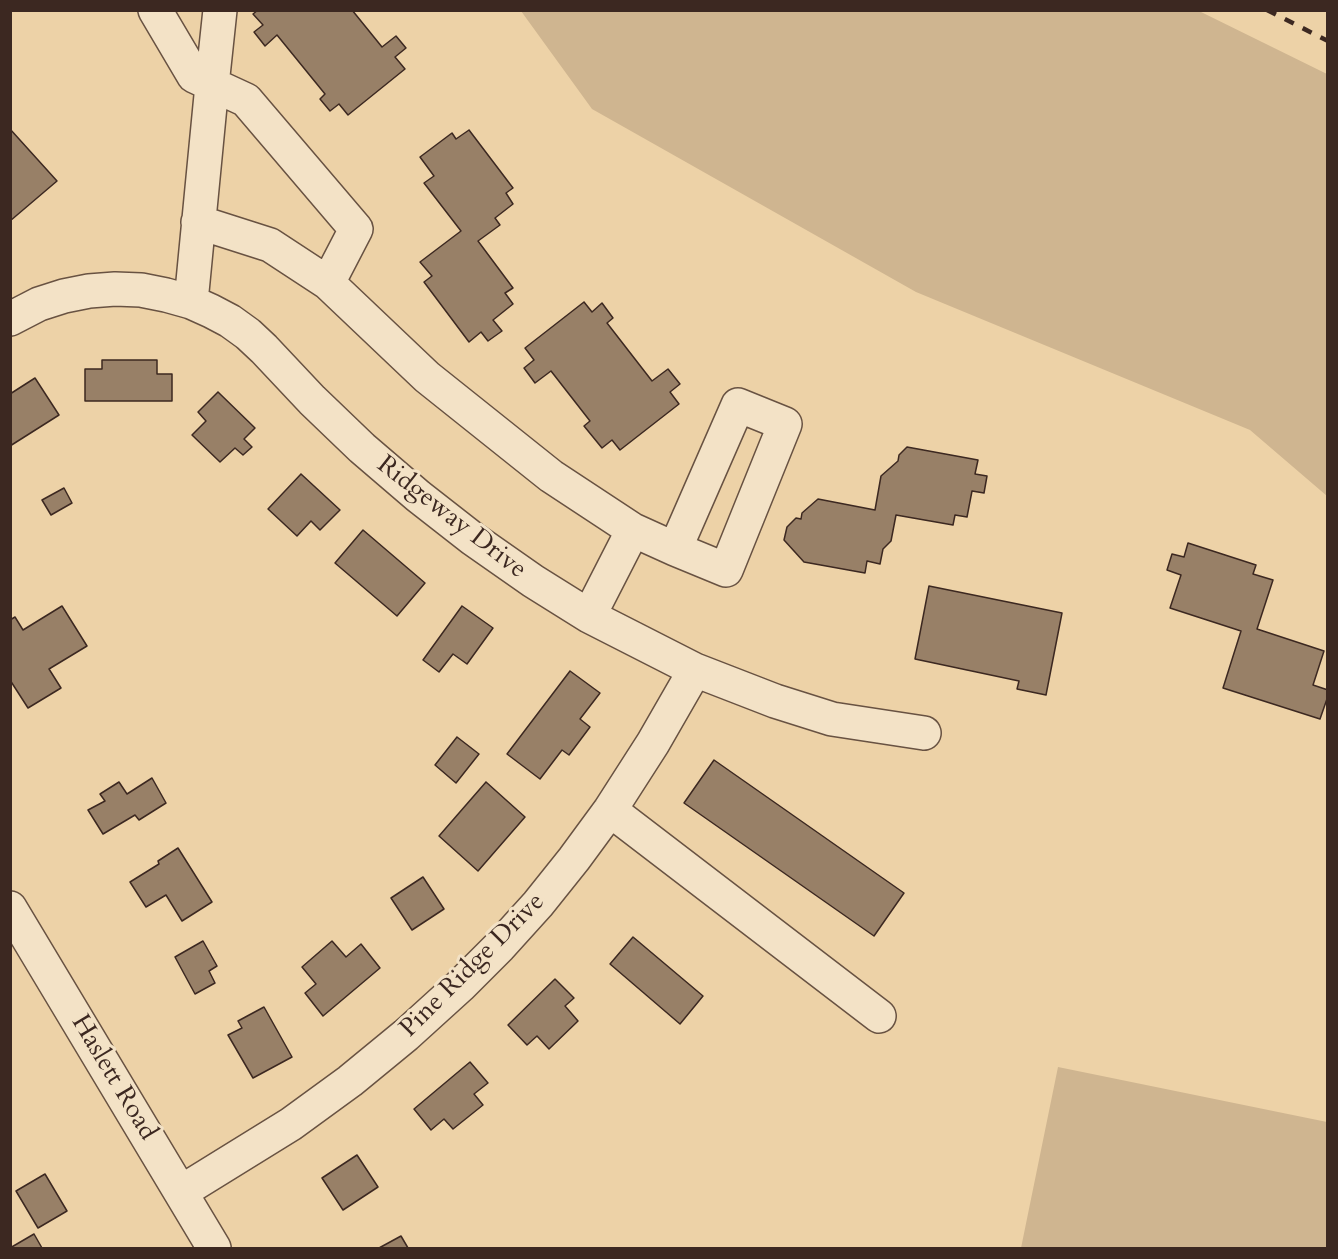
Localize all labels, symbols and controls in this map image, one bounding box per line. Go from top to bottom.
street label: Ridgeway Drive [370,450,532,586]
street label: Pine Ridge Drive [394,887,552,1045]
street label: Haslett Road [63,1010,163,1146]

